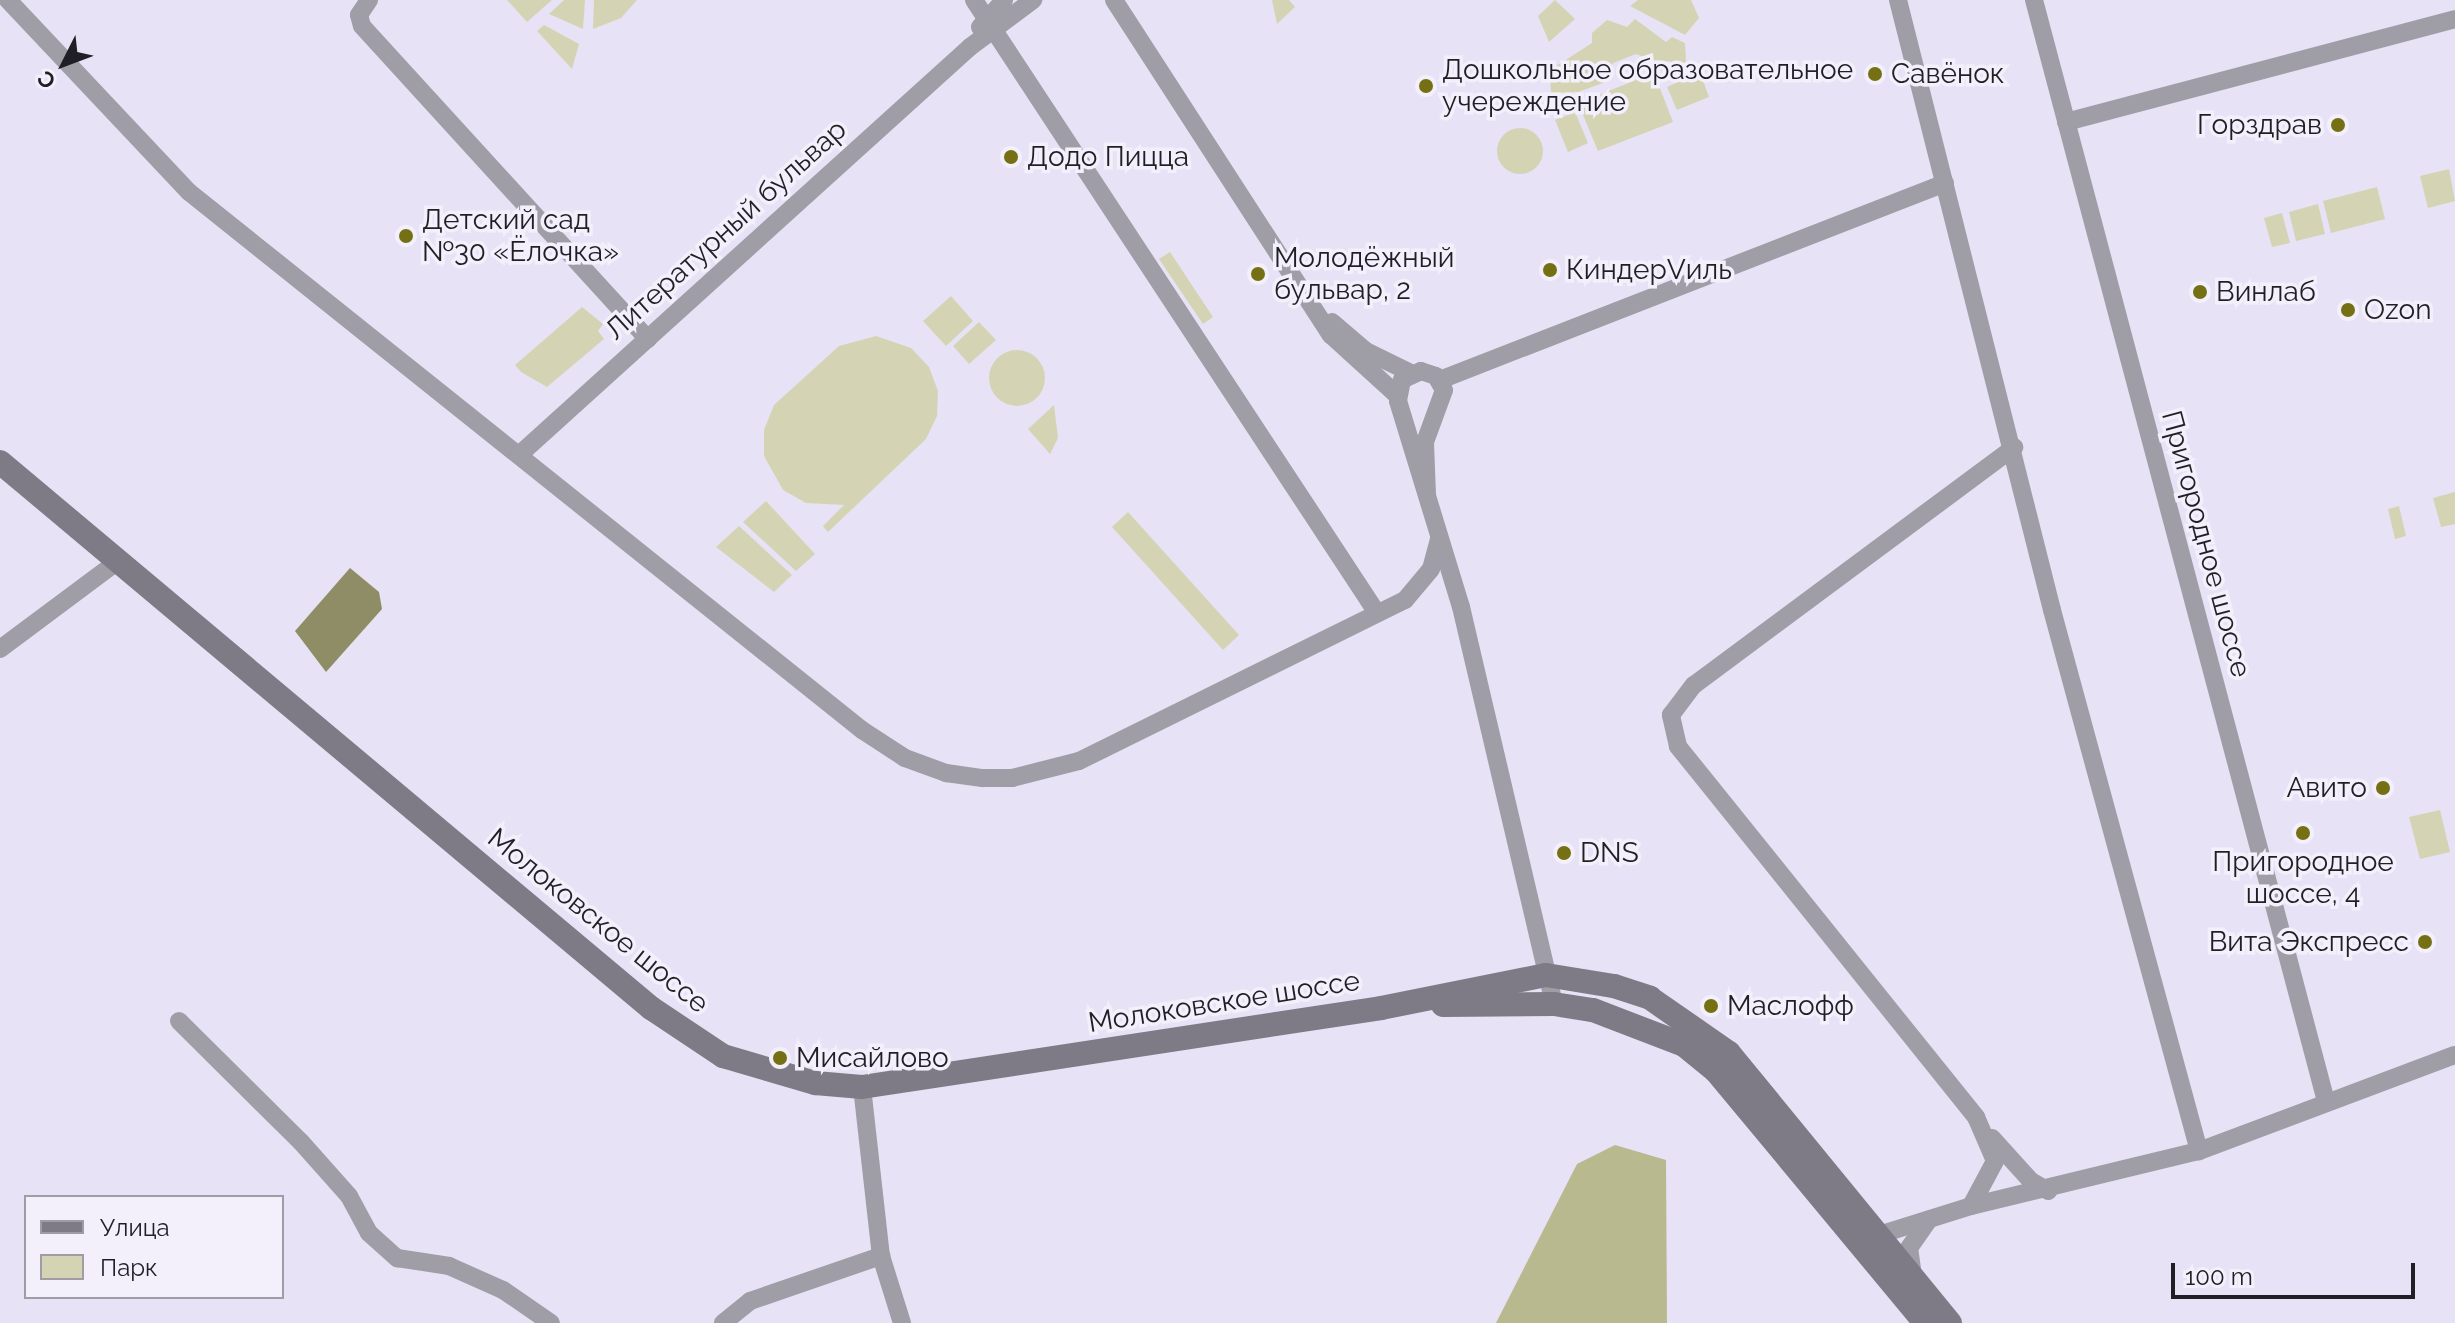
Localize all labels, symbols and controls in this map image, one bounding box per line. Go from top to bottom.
north arrow [24,24,104,104]
place label: Дошкольное образовательное учереждение [1442,53,1853,119]
place label: Савёнок [1891,57,2004,91]
marker: Савёнок [1866,65,1884,83]
text: С [31,66,61,94]
marker: Дошкольное образовательное учереждение [1417,77,1435,95]
place label: Горздрав [2197,108,2322,142]
street label: Литературный бульвар [599,113,853,347]
marker: Горздрав [2329,116,2347,134]
place label: Додо Пицца [1027,140,1189,174]
marker: Додо Пицца [1002,148,1020,166]
place label: Детский сад №30 «Ёлочка» [422,203,619,269]
marker: Детский сад №30 «Ёлочка» [397,227,415,245]
place label: Молодёжный бульвар, 2 [1274,241,1454,307]
place label: КиндерVиль [1566,253,1732,287]
marker: КиндерVиль [1541,261,1559,279]
marker: Молодёжный бульвар, 2 [1249,265,1267,283]
place label: Винлаб [2216,275,2316,309]
marker: Винлаб [2191,283,2209,301]
place label: Ozon [2364,293,2431,327]
marker: Ozon [2339,301,2357,319]
street label: Пригородное шоссе [2154,407,2258,681]
place label: Авито [2286,771,2367,805]
marker: Авито [2374,779,2392,797]
street label: Молоковское шоссе [481,822,715,1020]
marker: Пригородное шоссе, 4 [2294,824,2312,842]
place label: DNS [1580,836,1639,870]
marker: DNS [1555,844,1573,862]
place label: Пригородное шоссе, 4 [2212,845,2394,911]
place label: Вита Экспресс [2209,925,2409,959]
marker: Вита Экспресс [2416,933,2434,951]
street label: Молоковское шоссе [1086,964,1362,1040]
place label: Маслофф [1727,989,1854,1023]
marker: Маслофф [1702,997,1720,1015]
place label: Мисайлово [796,1041,949,1075]
marker: Мисайлово [771,1049,789,1067]
legend [24,1195,284,1299]
text: Улица [100,1213,170,1242]
scale bar [2175,1247,2419,1297]
text: Парк [100,1253,158,1282]
text: 100 m [2185,1262,2253,1291]

